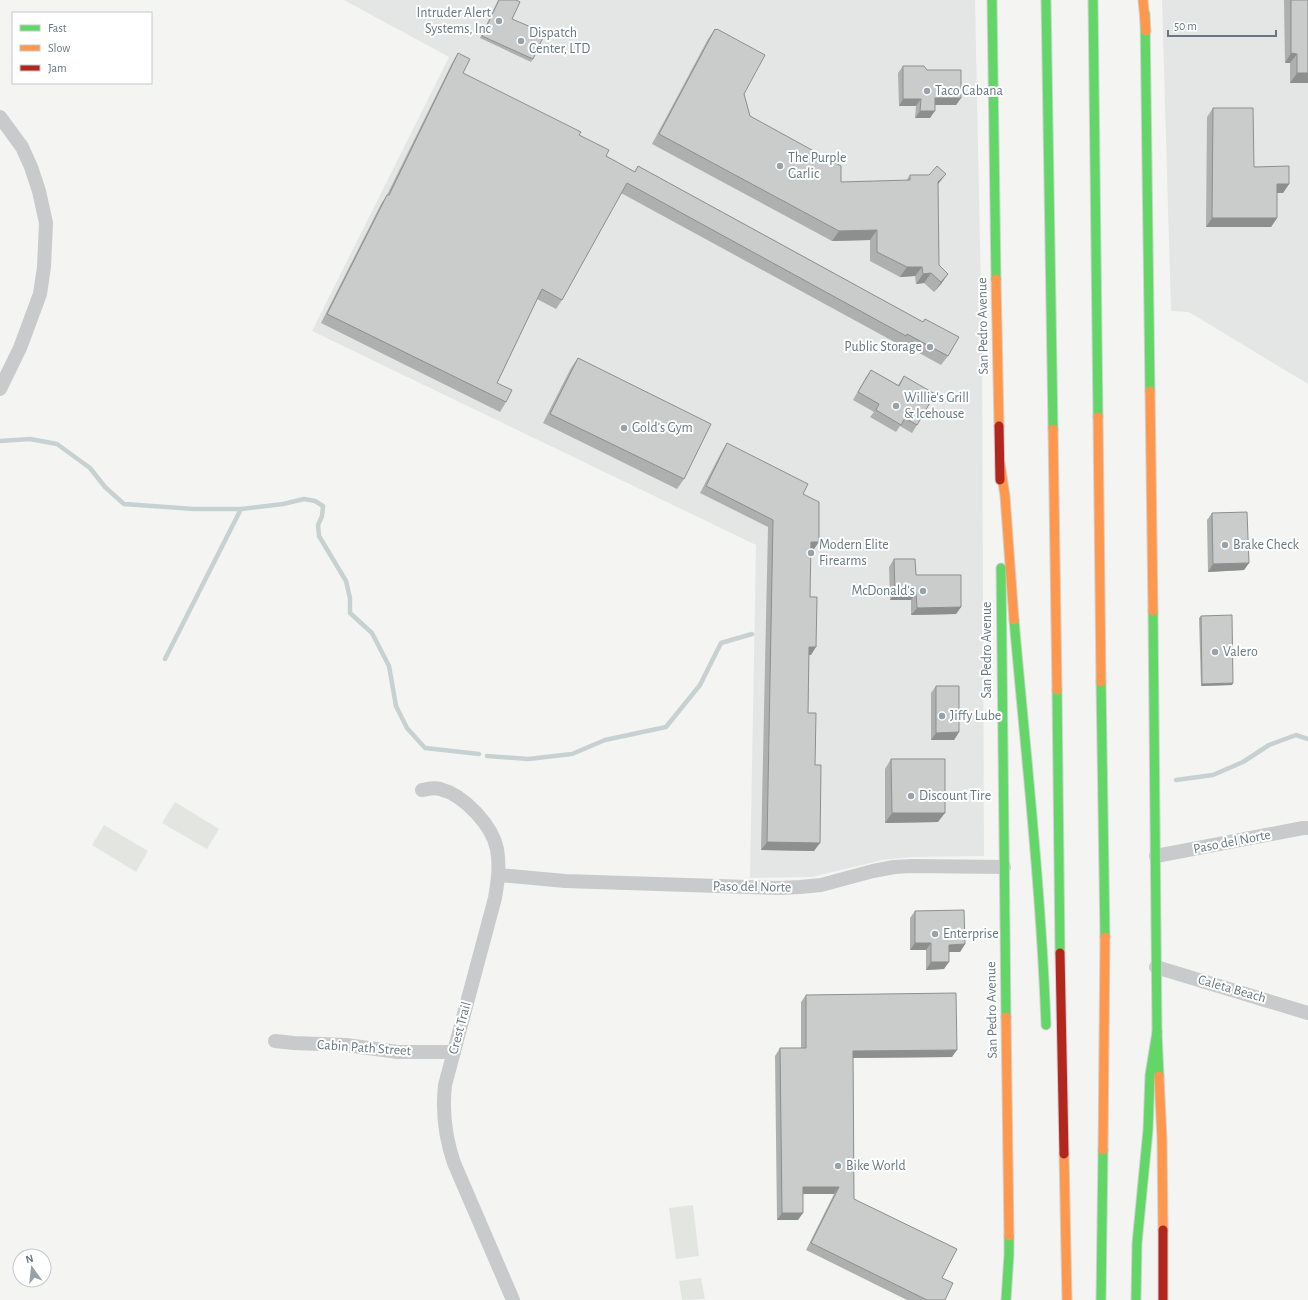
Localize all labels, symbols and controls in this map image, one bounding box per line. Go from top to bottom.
place label: Intruder Alert Systems, Inc [417,6,492,36]
legend [12,12,152,84]
scale bar [1168,12,1276,38]
marker: Intruder Alert Systems, Inc [494,16,504,26]
text: 50 m [1174,20,1197,32]
text: Fast [48,22,67,34]
place label: Dispatch Center, LTD [529,26,590,56]
marker: Dispatch Center, LTD [516,36,526,46]
text: Slow [48,42,70,54]
text: Jam [48,62,67,74]
place label: Taco Cabana [935,84,1003,98]
marker: Taco Cabana [922,86,932,96]
place label: The Purple Garlic [788,151,846,181]
marker: The Purple Garlic [775,161,785,171]
street label: San Pedro Avenue [975,277,991,375]
place label: Public Storage [844,340,922,354]
marker: Public Storage [925,342,935,352]
place label: Willie's Grill & Icehouse [904,391,969,421]
marker: Willie's Grill & Icehouse [891,401,901,411]
place label: Gold's Gym [632,421,693,435]
marker: Gold's Gym [619,423,629,433]
place label: Modern Elite Firearms [819,538,889,568]
place label: Brake Check [1233,538,1300,552]
marker: Brake Check [1220,540,1230,550]
marker: Modern Elite Firearms [806,548,816,558]
place label: McDonald's [852,584,915,598]
marker: McDonald's [918,586,928,596]
street label: San Pedro Avenue [980,601,994,699]
place label: Valero [1223,645,1258,659]
marker: Valero [1210,647,1220,657]
place label: Jiffy Lube [950,709,1001,723]
marker: Jiffy Lube [937,711,947,721]
place label: Discount Tire [919,789,991,803]
marker: Discount Tire [906,791,916,801]
street label: Paso del Norte [1192,828,1272,856]
street label: Paso del Norte [713,879,791,895]
place label: Enterprise [943,927,999,941]
marker: Enterprise [930,929,940,939]
street label: San Pedro Avenue [984,961,1000,1059]
street label: Caleta Beach [1196,973,1268,1005]
street label: Crest Trail [446,1000,474,1056]
street label: Cabin Path Street [316,1038,412,1058]
place label: Bike World [846,1159,906,1173]
marker: Bike World [833,1161,843,1171]
north arrow [12,1248,52,1288]
text: N [24,1253,35,1265]

